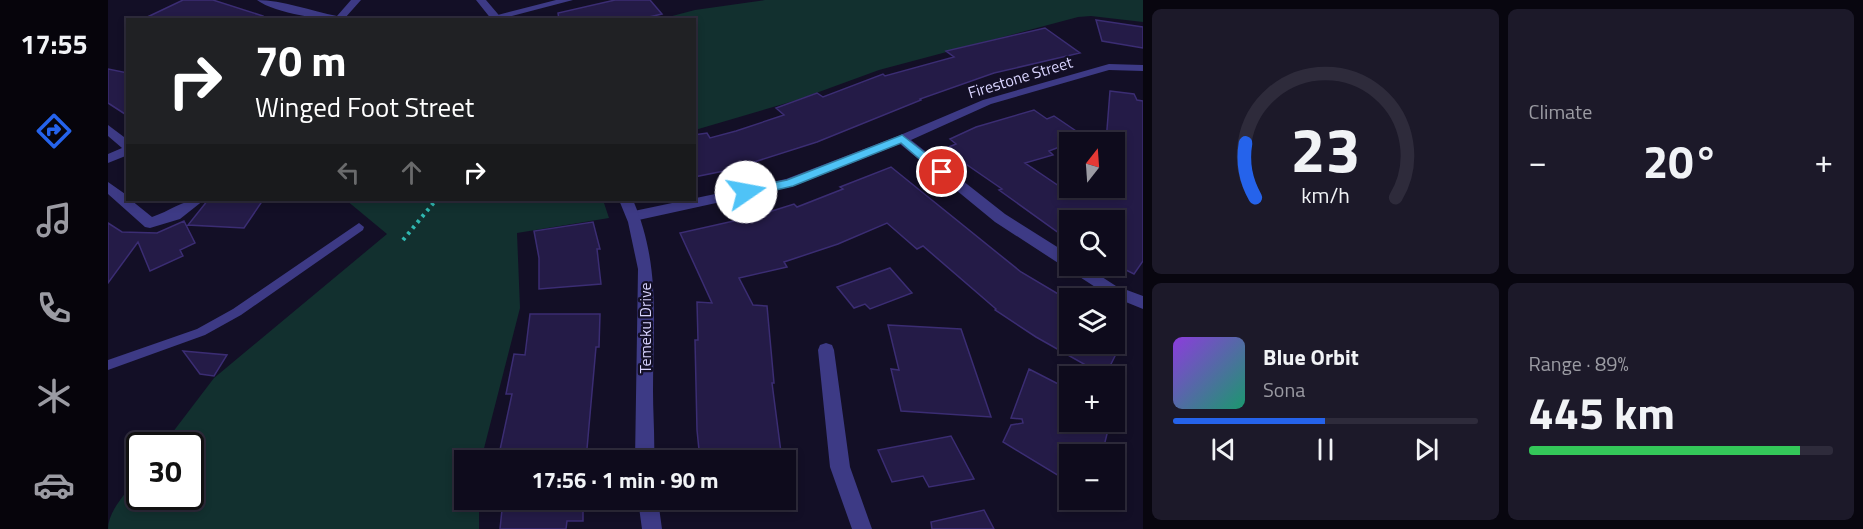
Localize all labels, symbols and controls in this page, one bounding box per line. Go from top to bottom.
text: 17:55 [20,23,88,64]
text: 70 m [255,28,347,92]
icon: right [156,42,234,120]
street label: Firestone Street [965,50,1076,104]
text: Winged Foot Street [255,86,474,127]
text: Climate [1529,96,1592,127]
text: 23 [1290,101,1360,196]
icon: directions [33,110,75,152]
text: 20° [1643,127,1719,195]
north arrow [1059,132,1125,198]
map controls [1059,132,1125,510]
text: − [1529,136,1547,186]
text: + [1815,136,1833,186]
pin [916,146,967,197]
icon: arrive [925,155,958,188]
icon: left [332,156,365,189]
icon: ahead [395,156,428,189]
icon: right [458,156,491,189]
position arrow [714,160,778,224]
text: km/h [1301,180,1350,212]
icon: music [33,199,75,241]
button: search [1059,210,1125,276]
street label: Temeku Drive [633,282,657,374]
icon: phone [33,287,75,329]
button: layers [1059,288,1125,354]
text: Blue Orbit [1263,340,1359,374]
text: Range · 89% [1529,348,1629,379]
button: + [1059,366,1125,432]
text: Sona [1263,374,1305,405]
icon: climate [33,375,75,417]
text: 445 km [1529,378,1675,446]
speed limit sign: 30 [126,432,204,510]
icon: previous [1207,433,1240,466]
icon: pause [1309,433,1342,466]
icon: next [1410,433,1443,466]
button: − [1059,444,1125,510]
text: 17:56 · 1 min · 90 m [532,463,718,497]
icon: car [33,464,75,506]

